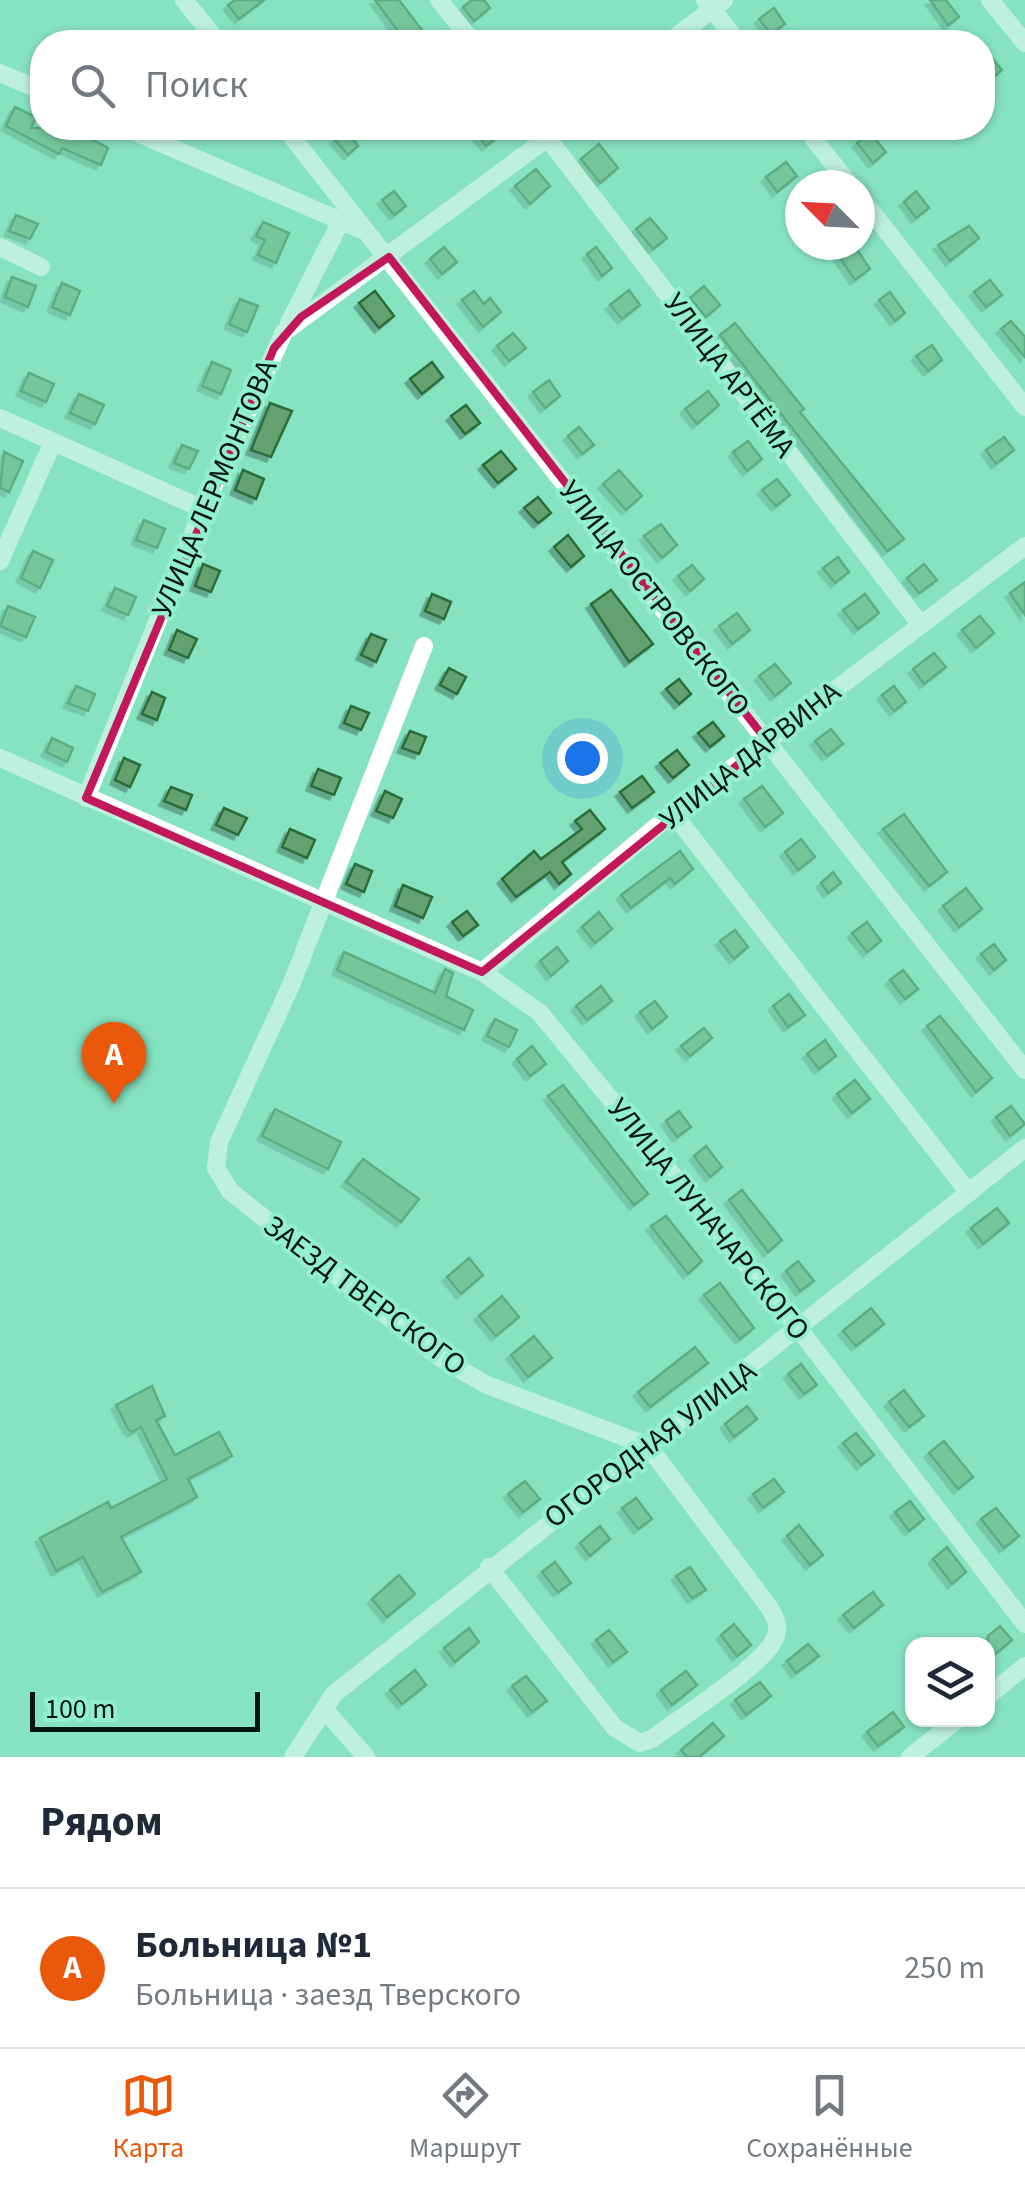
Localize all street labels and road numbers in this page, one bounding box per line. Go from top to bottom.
street label: УЛИЦА АРТЁМА [653,284,806,467]
street label: УЛИЦА ЛЕРМОНТОВА [141,352,288,624]
street label: УЛИЦА ОСТРОВСКОГО [549,471,760,725]
street label: УЛИЦА ДАРВИНА [651,670,851,840]
street label: УЛИЦА ЛУНАЧАРСКОГО [597,1089,820,1350]
street label: ЗАЕЗД ТВЕРСКОГО [254,1205,475,1386]
street label: ОГОРОДНАЯ УЛИЦА [535,1350,766,1539]

